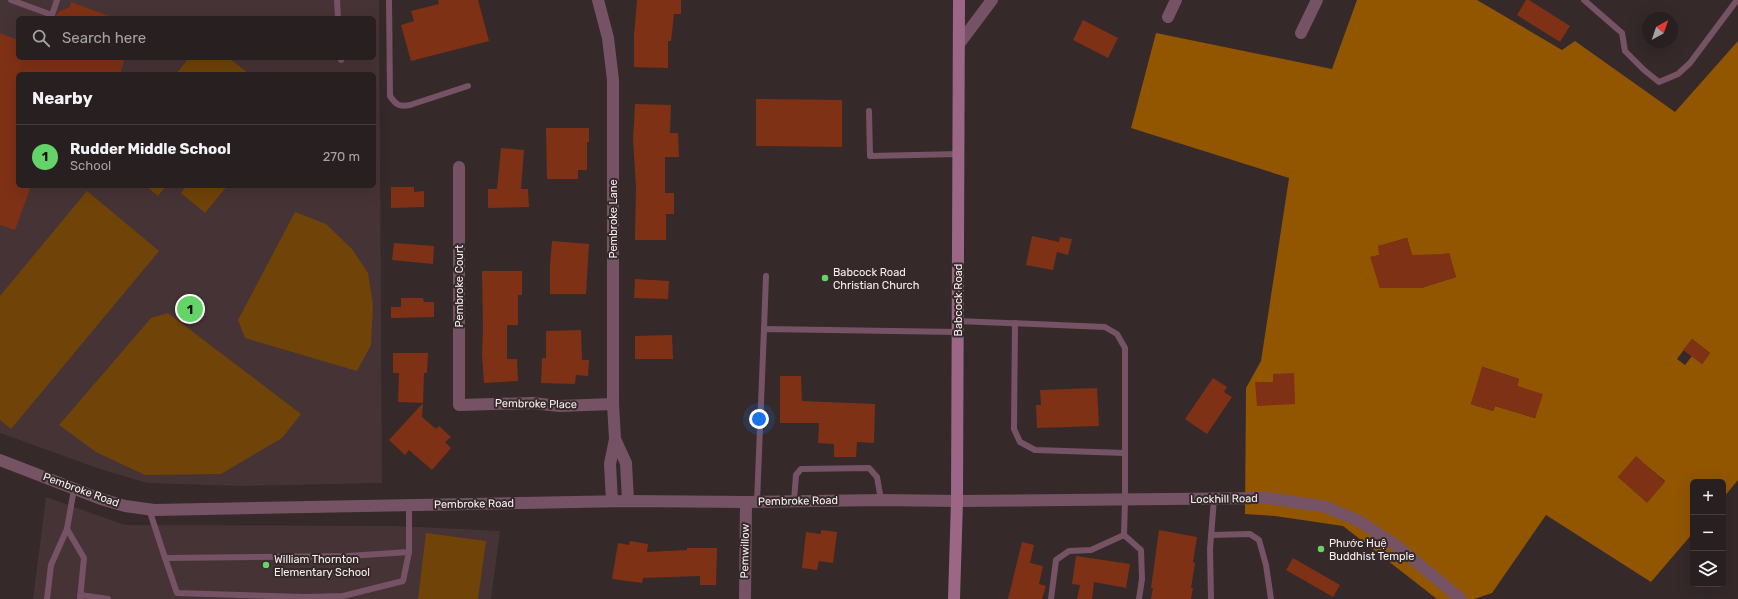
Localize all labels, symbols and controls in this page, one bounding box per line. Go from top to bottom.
north arrow [1642,12,1678,48]
search box [16,16,376,60]
icon: search [30,27,52,49]
text: Search here [62,29,146,47]
text: Nearby [32,88,93,108]
text: Rudder Middle School [70,140,231,158]
text: 1 [42,149,48,164]
text: 270 m [323,149,360,164]
text: School [70,158,111,173]
street label: Pembroke Lane [607,179,620,259]
street label: Pembroke Court [453,244,466,327]
street label: Babcock Road [952,264,965,336]
place label: Babcock Road Christian Church [833,266,919,292]
marker: Babcock Road Christian Church [820,273,830,283]
pin: 1 [177,294,203,324]
street label: Pembroke Place [495,397,577,411]
your location [749,409,769,429]
street label: Pembroke Road [41,470,121,510]
map controls [1690,479,1726,587]
button: + [1690,479,1726,515]
street label: Lockhill Road [1190,492,1258,506]
street label: Pembroke Road [758,494,838,508]
street label: Pembroke Road [434,497,514,511]
button: − [1690,515,1726,551]
street label: Pemwillow [738,523,752,578]
place label: Phước Huệ Buddhist Temple [1329,537,1414,563]
marker: Phước Huệ Buddhist Temple [1316,544,1326,554]
button: layers [1690,551,1726,587]
place label: William Thornton Elementary School [274,553,370,579]
marker: William Thornton Elementary School [261,560,271,570]

